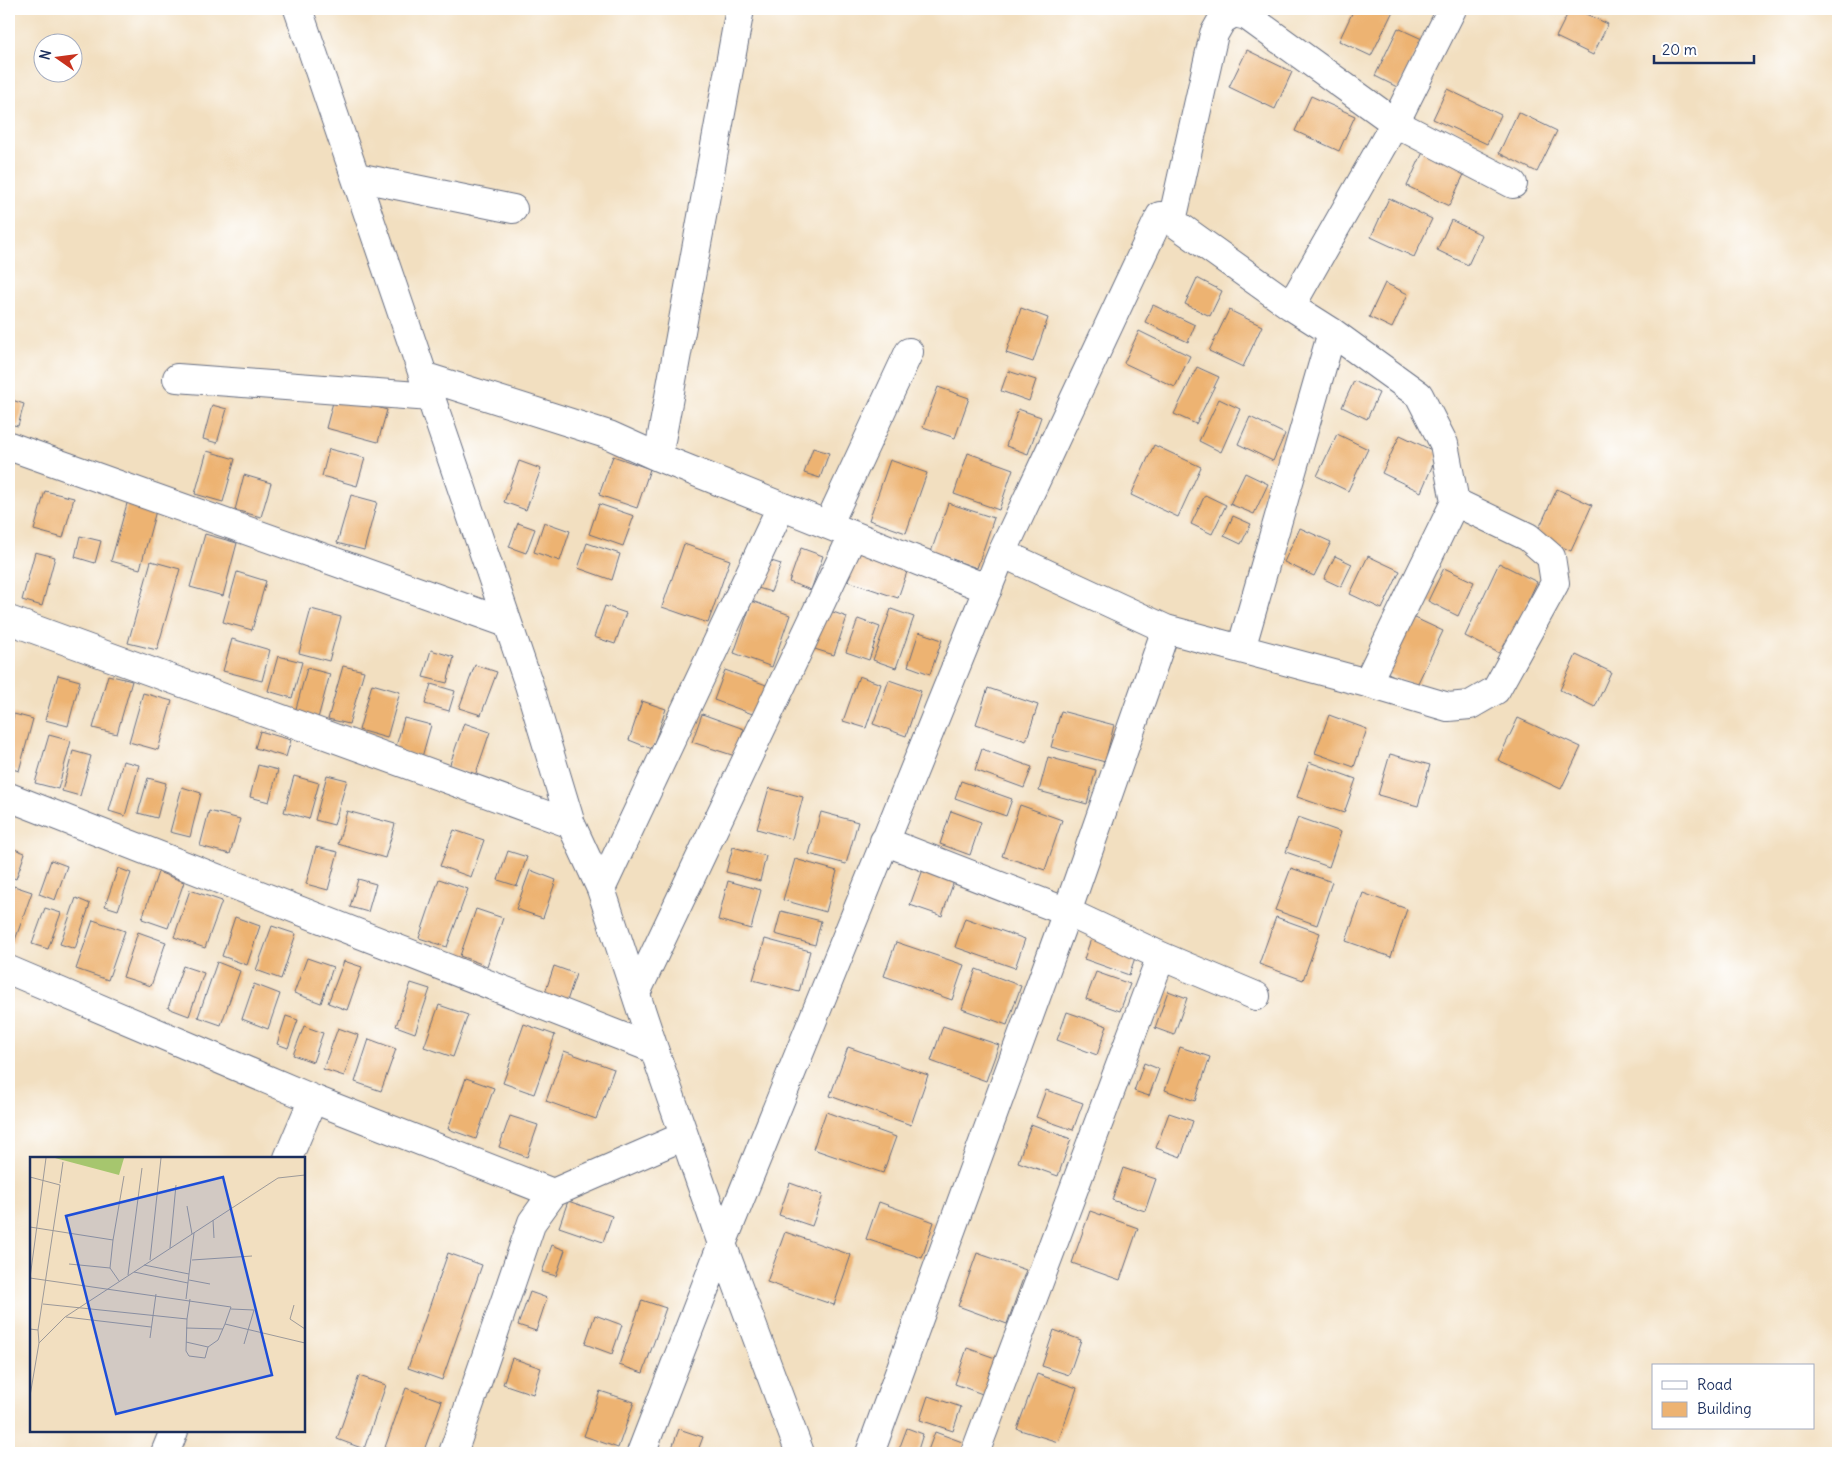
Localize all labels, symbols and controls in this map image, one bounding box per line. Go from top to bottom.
north arrow [32,32,82,82]
scale bar [1654,32,1754,64]
text: 20 m [1662,40,1697,59]
text: N [35,48,55,62]
inset map [30,1157,305,1432]
legend [1652,1364,1814,1430]
text: Road [1697,1375,1732,1394]
text: Building [1697,1399,1752,1418]

